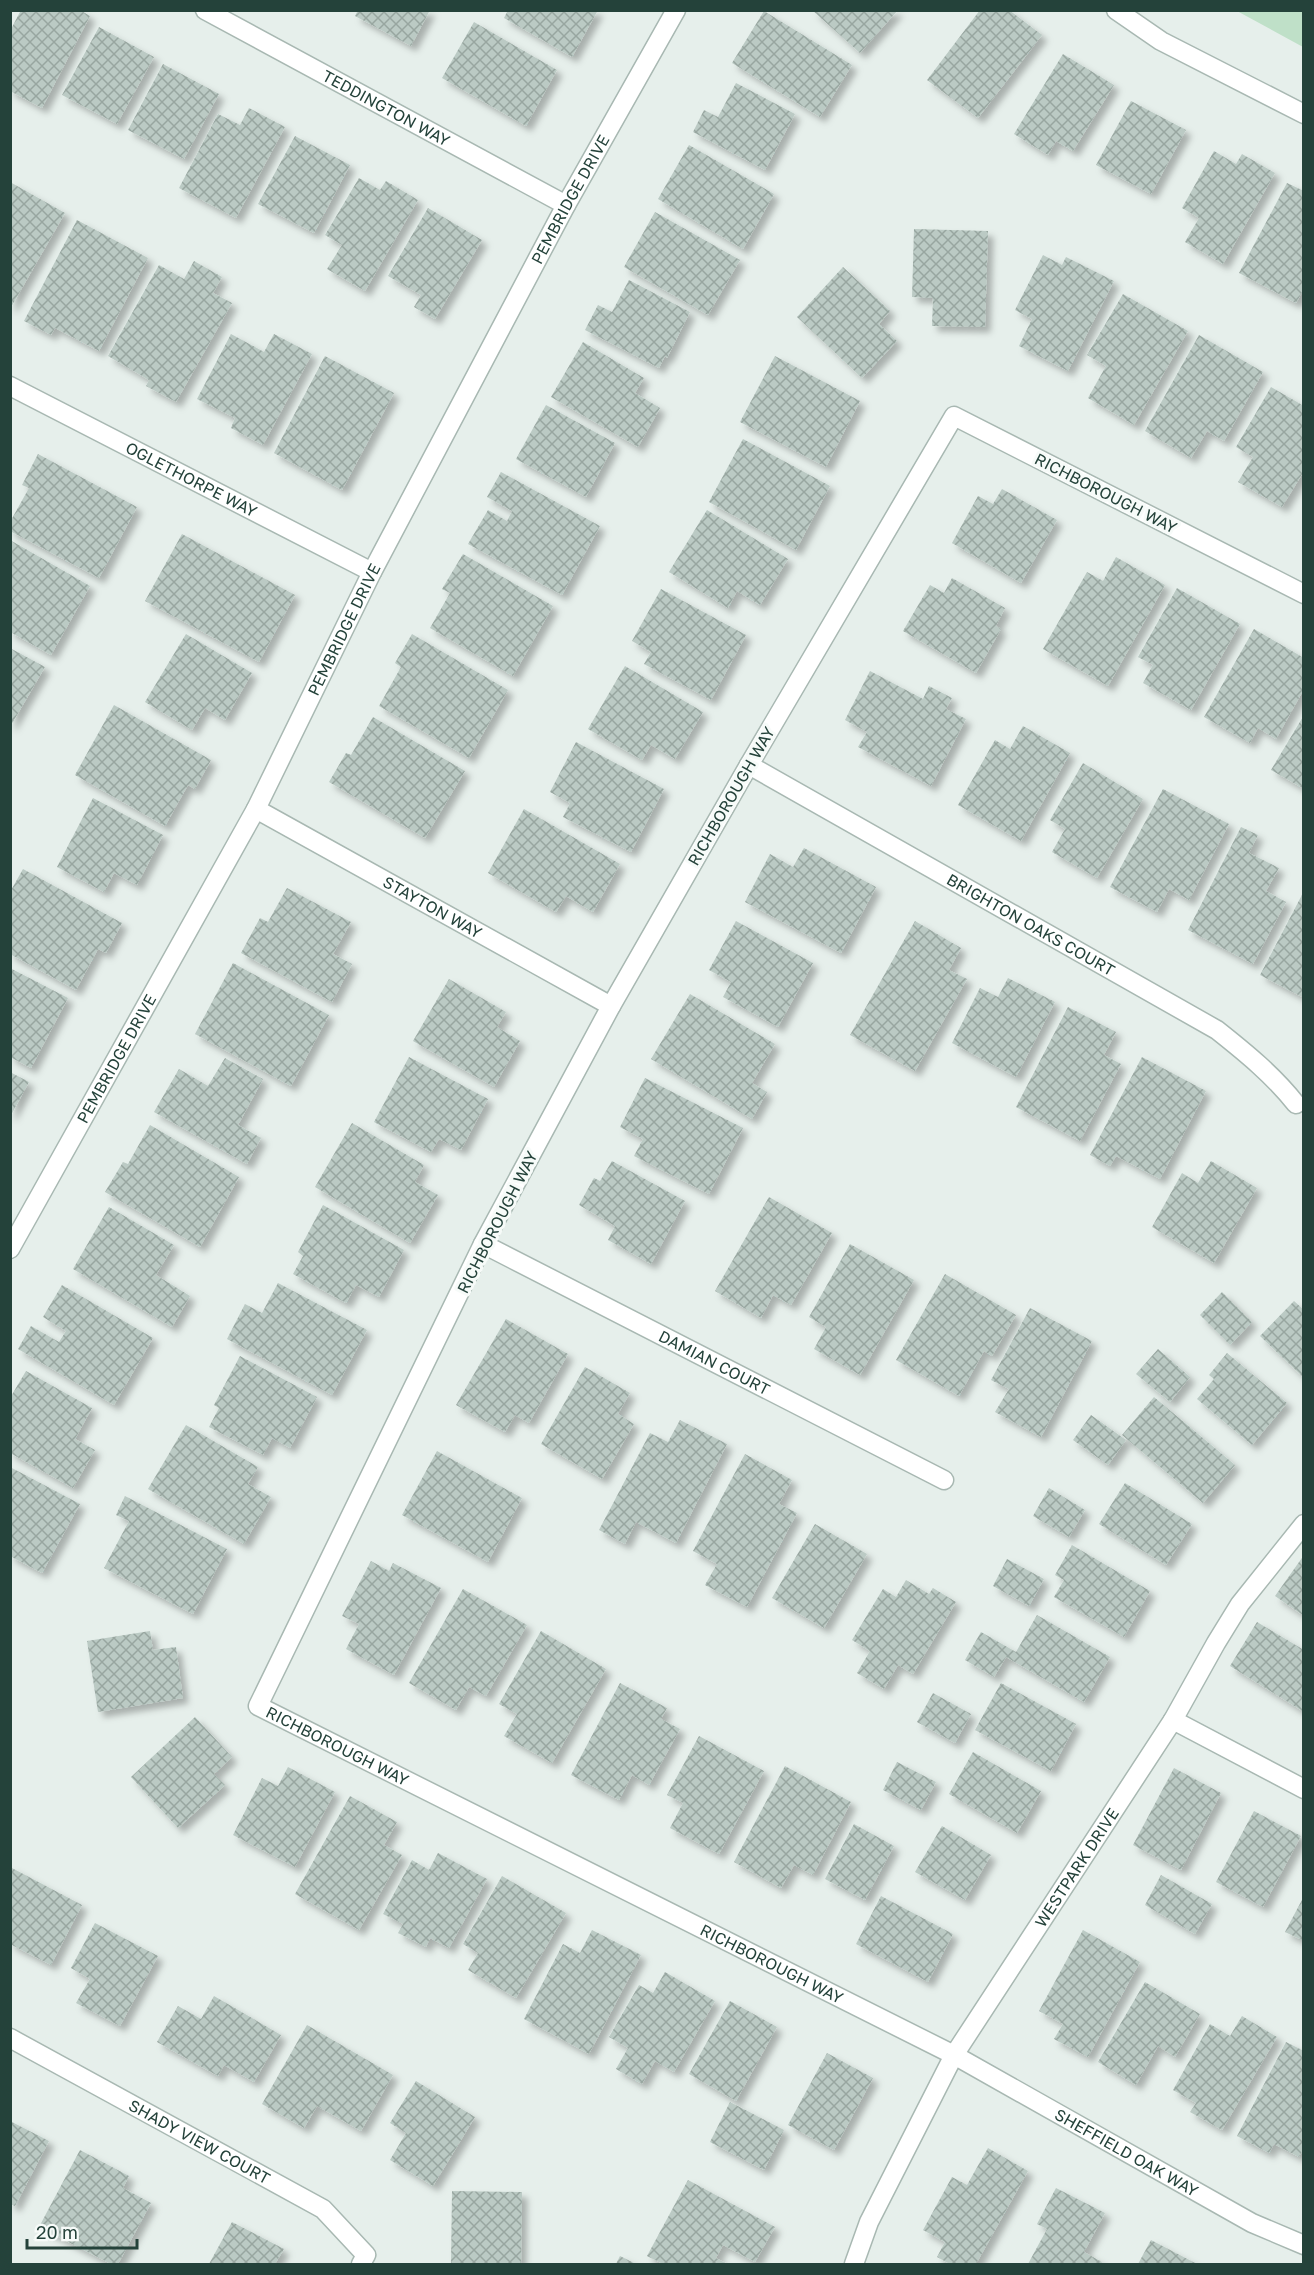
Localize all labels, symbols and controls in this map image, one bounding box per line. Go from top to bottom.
street label: TEDDINGTON WAY [319,65,454,151]
street label: PEMBRIDGE DRIVE [527,131,614,267]
street label: OGLETHORPE WAY [122,437,261,522]
street label: RICHBOROUGH WAY [1032,448,1181,538]
street label: PEMBRIDGE DRIVE [303,560,385,699]
street label: RICHBOROUGH WAY [683,722,779,869]
street label: BRIGHTON OAKS COURT [943,869,1119,980]
street label: STAYTON WAY [380,872,486,943]
street label: PEMBRIDGE DRIVE [72,991,160,1127]
street label: RICHBOROUGH WAY [452,1147,542,1296]
street label: DAMIAN COURT [655,1326,774,1399]
street label: RICHBOROUGH WAY [263,1702,413,1790]
street label: WESTPARK DRIVE [1030,1804,1123,1931]
street label: RICHBOROUGH WAY [697,1919,847,2008]
street label: SHADY VIEW COURT [125,2095,274,2188]
street label: SHEFFIELD OAK WAY [1051,2104,1203,2201]
scale bar [27,2212,136,2250]
text: 20 m [36,2221,78,2243]

